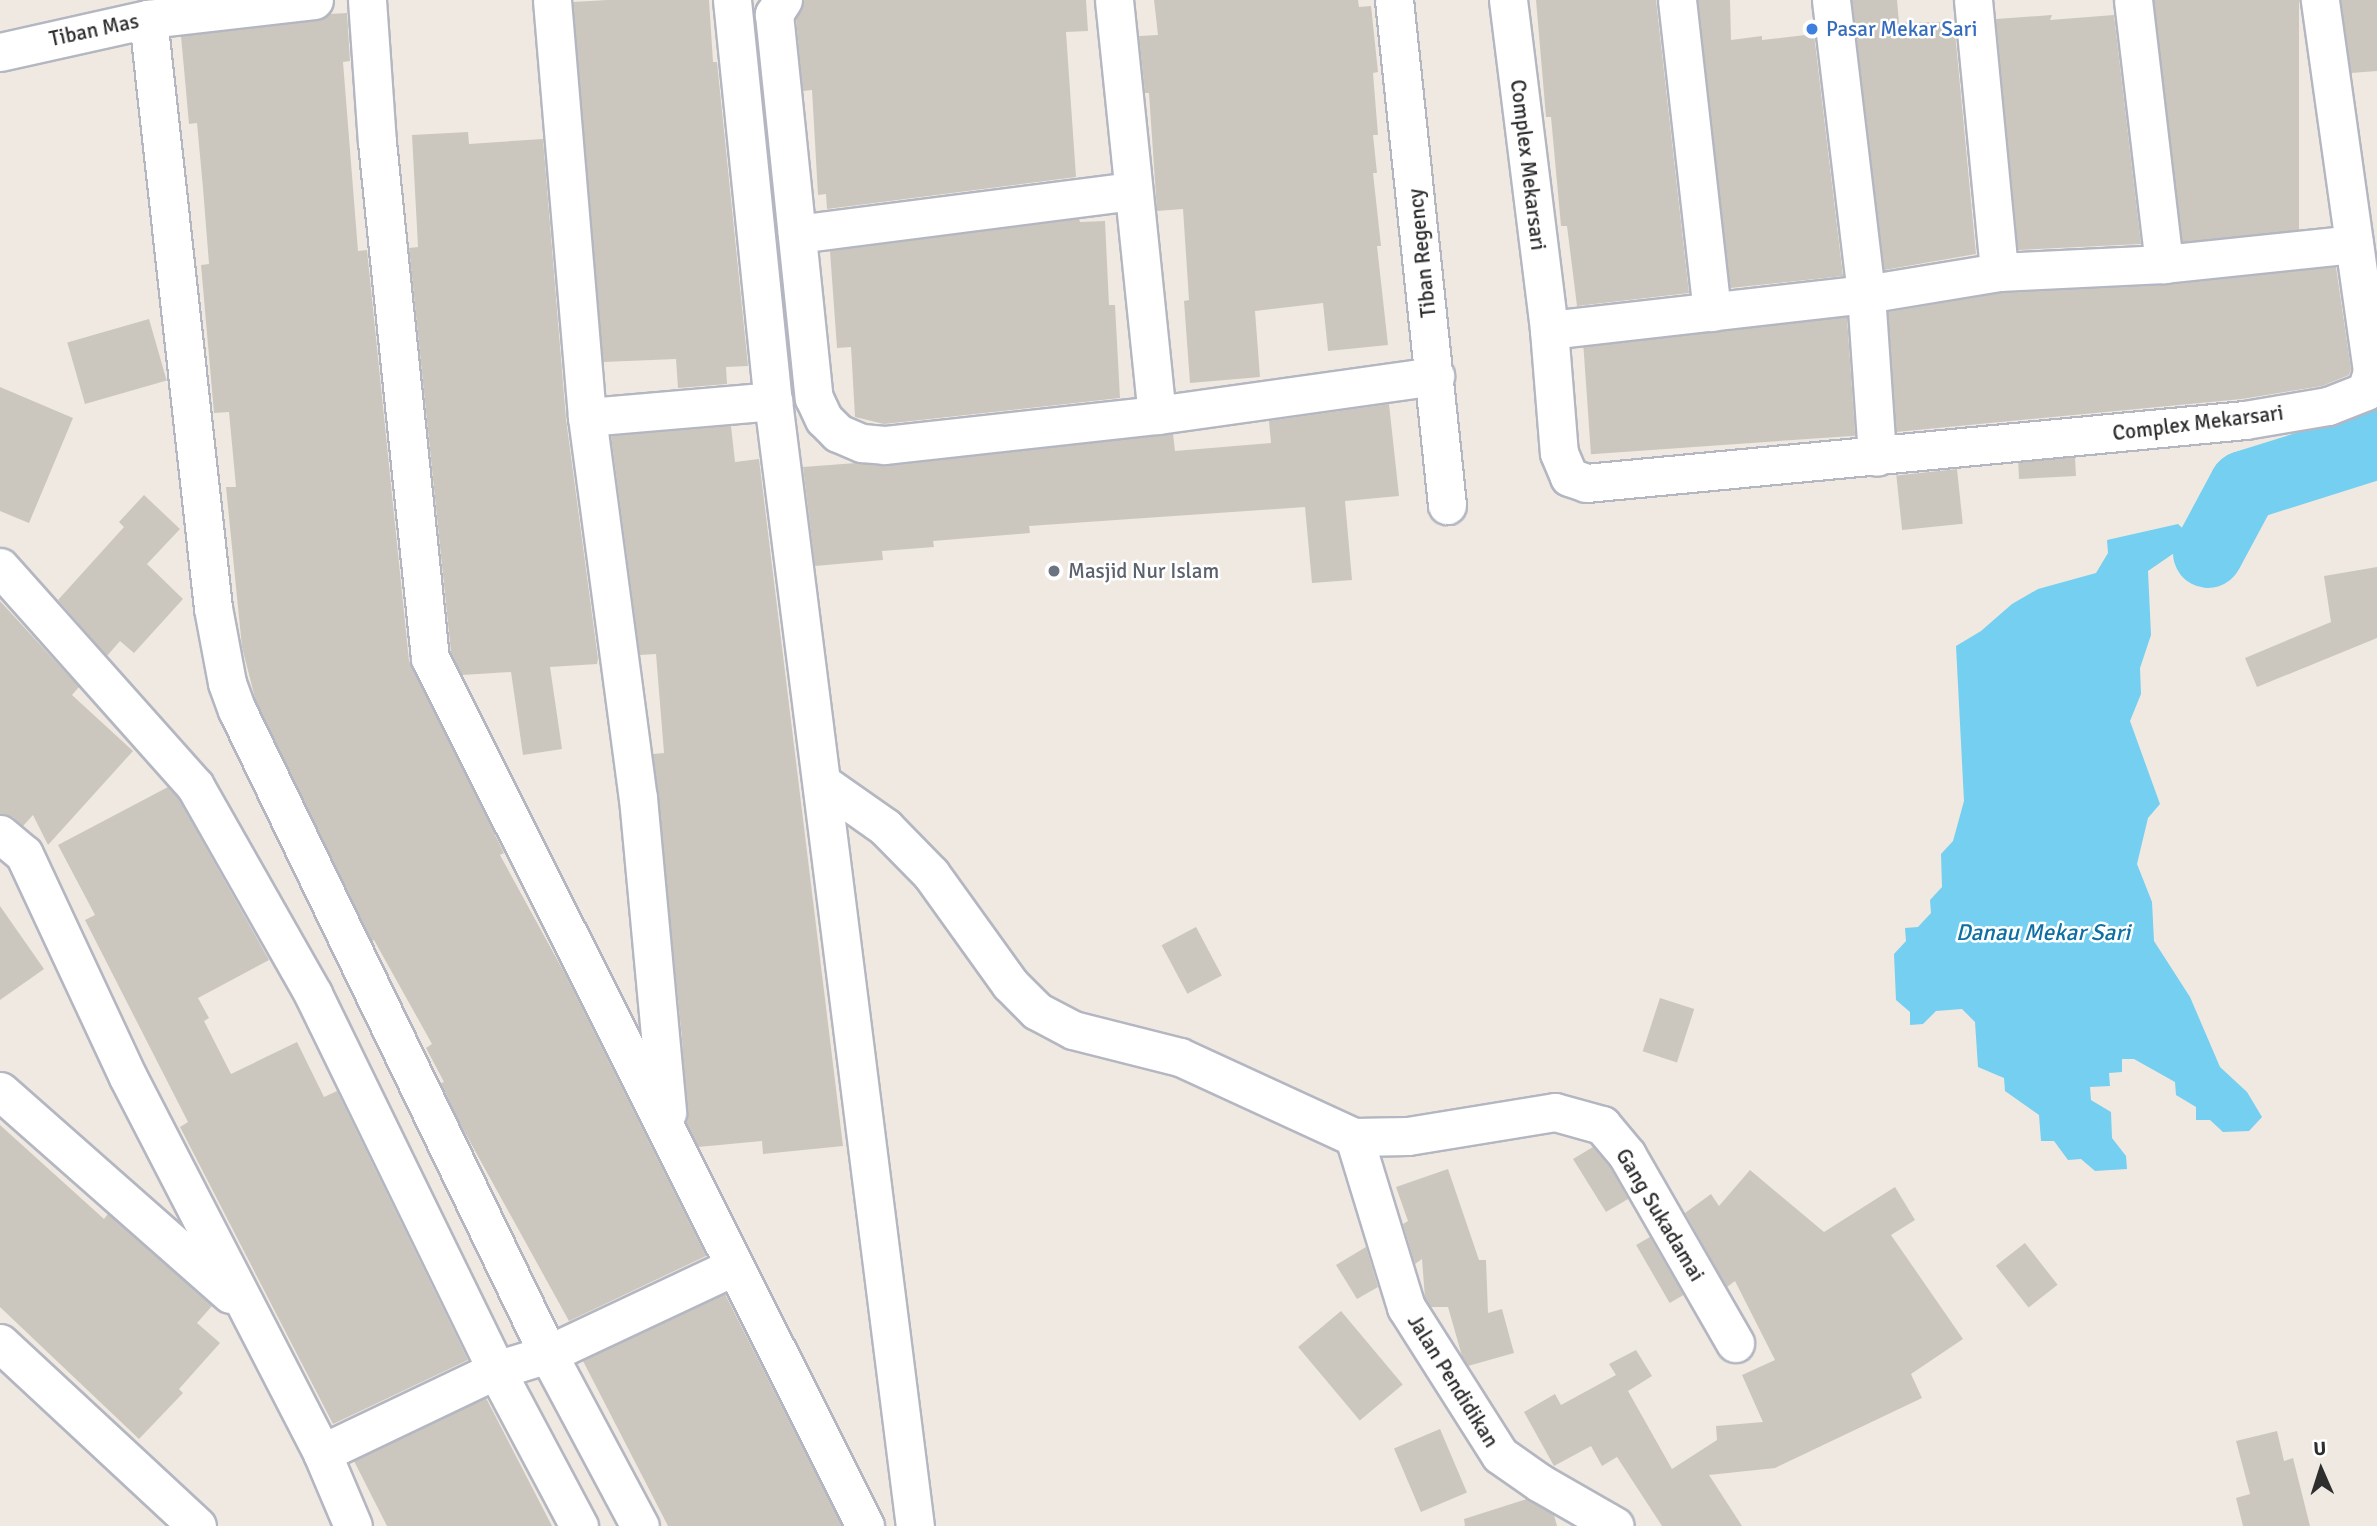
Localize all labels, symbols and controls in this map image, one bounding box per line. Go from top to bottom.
street label: Tiban Mas [47,8,141,52]
place label: Pasar Mekar Sari [1826,16,1977,42]
marker: Pasar Mekar Sari [1804,21,1820,37]
street label: Complex Mekarsari [1505,78,1551,252]
street label: Tiban Regency [1403,187,1441,319]
street label: Complex Mekarsari [2111,400,2285,446]
place label: Masjid Nur Islam [1068,558,1219,584]
marker: Masjid Nur Islam [1046,563,1062,579]
water label: Danau Mekar Sari [1956,919,2130,947]
street label: Gang Sukadamai [1610,1144,1710,1286]
street label: Jalan Pendidikan [1402,1310,1504,1452]
north arrow [2286,1435,2356,1505]
text: U [2313,1437,2327,1461]

